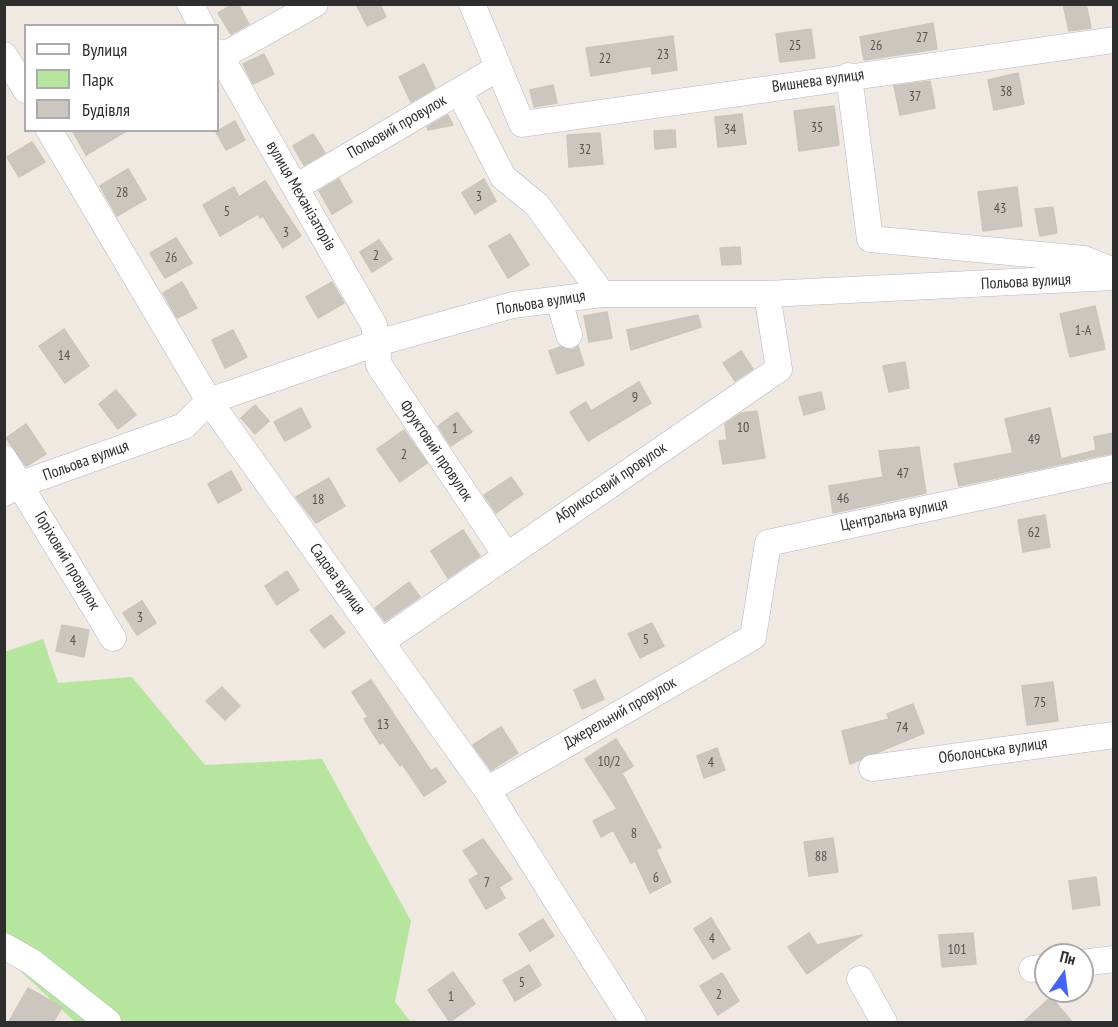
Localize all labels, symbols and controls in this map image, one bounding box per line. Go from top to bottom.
legend [24,24,219,132]
house number: 27 [916,30,928,46]
text: Вулиця [82,38,127,61]
house number: 25 [789,38,801,54]
house number: 26 [870,38,882,54]
house number: 23 [657,47,669,63]
house number: 22 [599,51,611,67]
street label: Вишнева вулиця [771,65,865,97]
text: Парк [82,68,113,91]
house number: 38 [1000,84,1012,100]
house number: 37 [909,89,921,105]
street label: Польовий провулок [344,91,450,163]
text: Будівля [82,98,130,121]
house number: 35 [811,120,823,136]
house number: 34 [724,122,736,138]
street label: вулиця Механізаторів [262,138,340,254]
house number: 32 [579,142,591,158]
house number: 28 [116,185,128,201]
house number: 3 [476,189,482,205]
house number: 43 [994,201,1006,217]
house number: 5 [224,204,230,220]
house number: 3 [283,225,289,241]
house number: 2 [373,248,379,264]
house number: 26 [165,250,177,266]
street label: Польова вулиця [981,270,1071,294]
street label: Польова вулиця [495,286,587,320]
house number: 1-А [1075,323,1091,339]
house number: 14 [58,348,70,364]
house number: 9 [632,390,638,406]
street label: Фруктовий провулок [395,397,477,505]
house number: 10 [737,420,749,436]
house number: 1 [452,421,458,437]
house number: 49 [1028,432,1040,448]
street label: Польова вулиця [40,437,132,485]
street label: Абрикосовий провулок [552,439,670,527]
house number: 2 [401,447,407,463]
house number: 47 [897,466,909,482]
house number: 46 [837,491,849,507]
house number: 18 [312,492,324,508]
street label: Центральна вулиця [839,494,949,536]
street label: Горіховий провулок [30,508,104,614]
house number: 62 [1028,525,1040,541]
street label: Садова вулиця [305,540,369,618]
house number: 3 [137,610,143,626]
house number: 5 [643,632,649,648]
house number: 4 [70,633,76,649]
street label: Джерельний провулок [560,673,680,753]
house number: 75 [1034,695,1046,711]
house number: 13 [377,717,389,733]
house number: 74 [896,720,908,736]
street label: Оболонська вулиця [937,734,1049,768]
house number: 10/2 [597,754,621,770]
house number: 4 [708,755,714,771]
house number: 8 [631,826,637,842]
house number: 88 [815,849,827,865]
house number: 6 [653,870,659,886]
house number: 7 [484,875,490,891]
house number: 4 [709,931,715,947]
house number: 101 [948,942,966,958]
north arrow [1034,943,1094,1003]
text: Пн [1058,946,1078,969]
house number: 5 [519,975,525,991]
house number: 2 [716,987,722,1003]
house number: 1 [448,989,454,1005]

